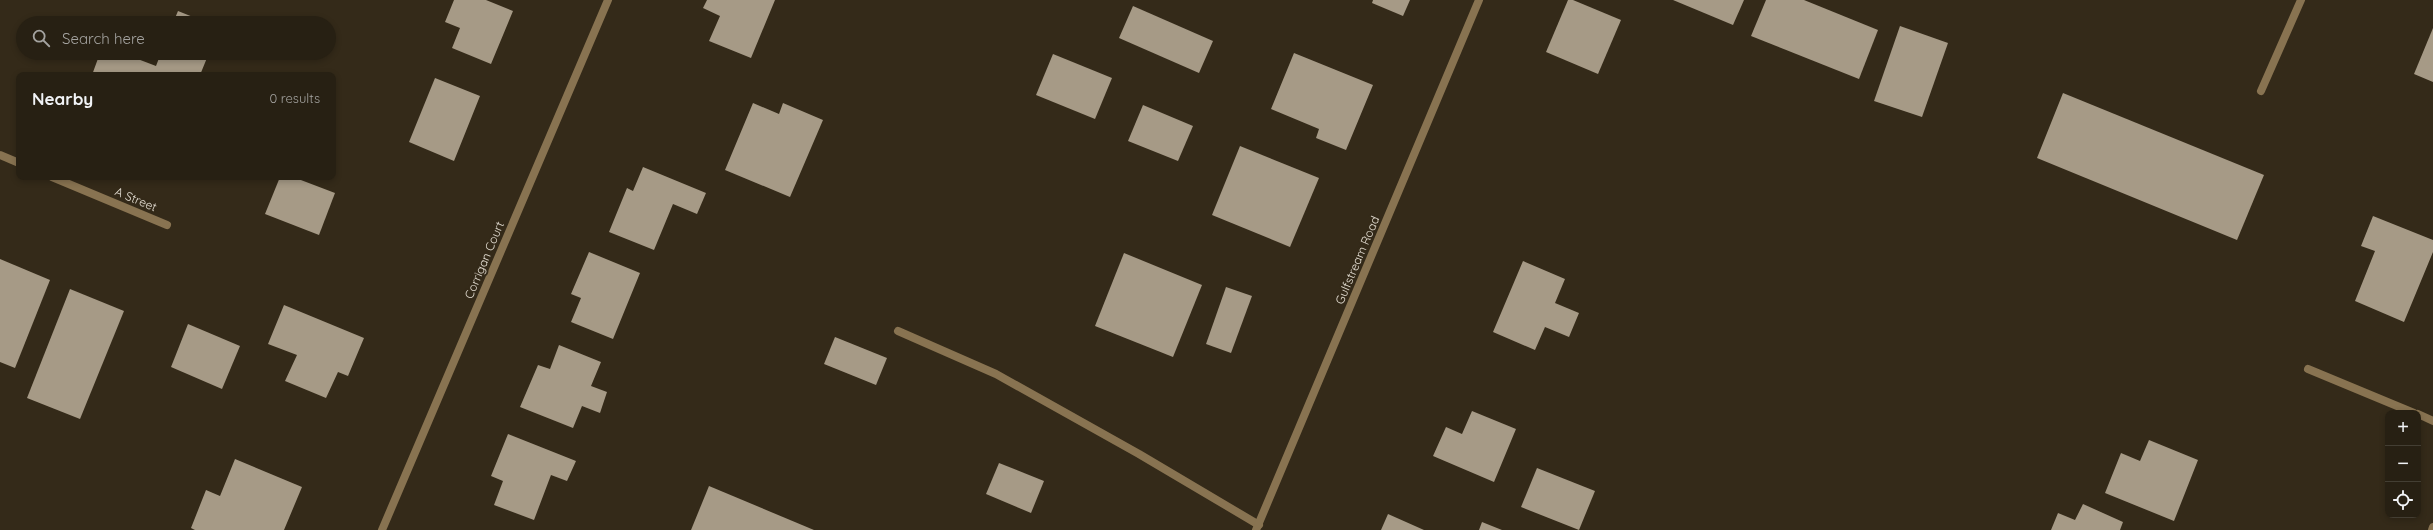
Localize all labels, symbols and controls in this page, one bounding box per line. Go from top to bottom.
search box [16,16,336,60]
icon: search [30,27,52,49]
text: Search here [62,29,145,48]
text: Nearby [32,88,93,109]
text: 0 results [269,90,320,106]
street label: A Street [113,184,159,214]
street label: Gulfstream Road [1332,214,1382,306]
street label: Corrigan Court [461,219,507,301]
map controls [2385,410,2421,518]
button: + [2385,410,2421,446]
button: − [2385,446,2421,482]
button: locate [2385,482,2421,518]

